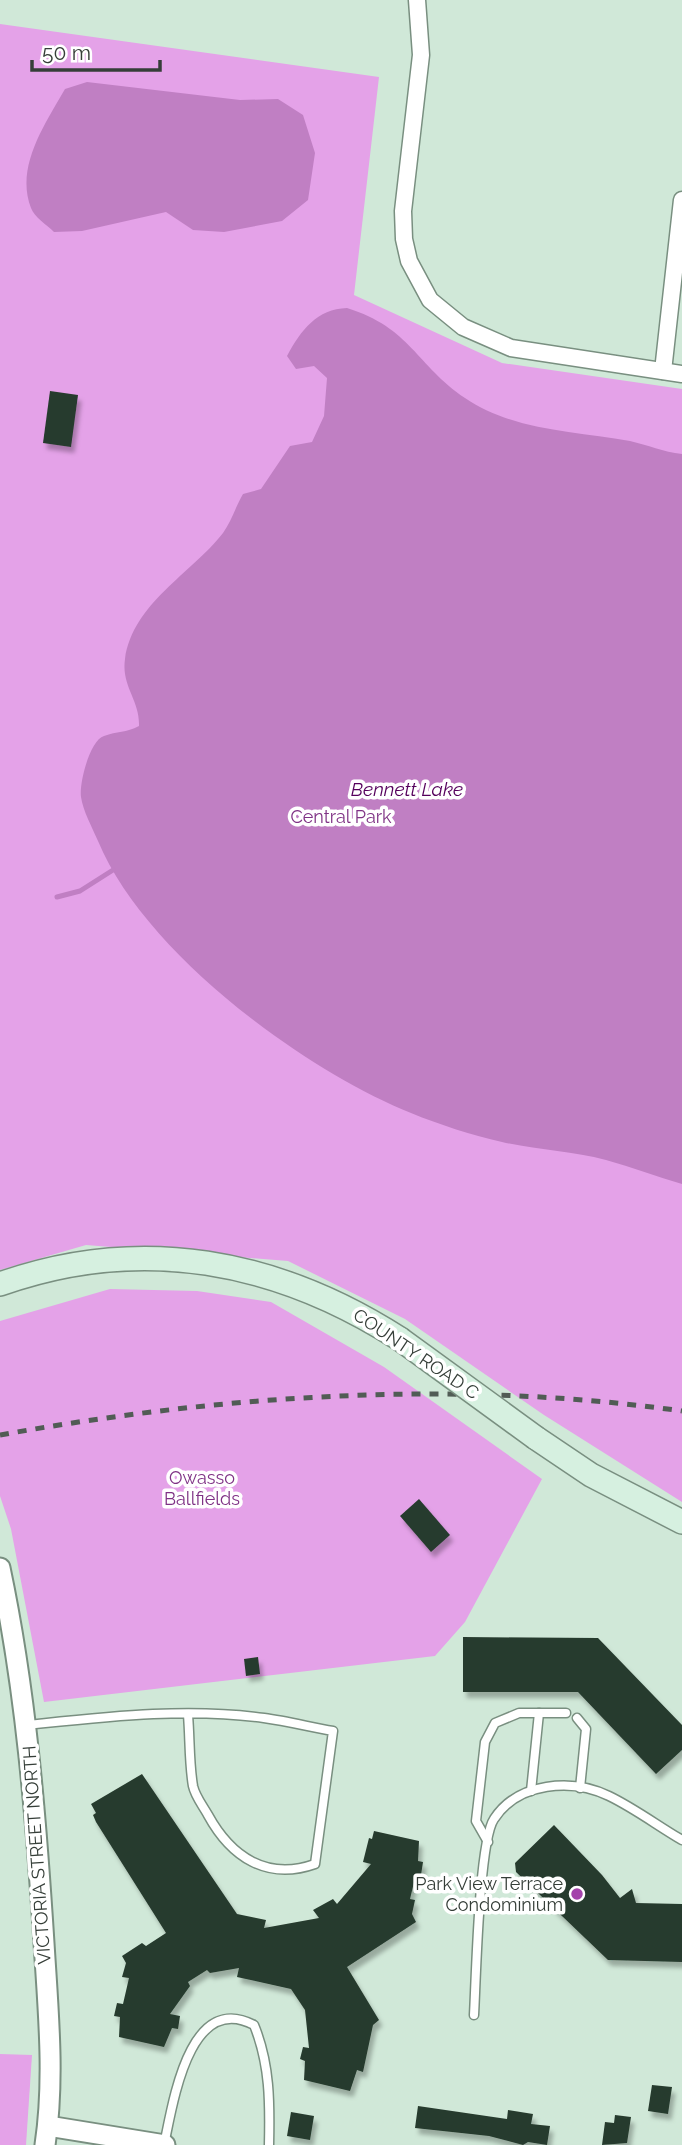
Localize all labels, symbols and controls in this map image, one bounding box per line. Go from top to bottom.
scale bar [32,28,159,72]
text: 50 m [42,40,91,65]
water label: Bennett Lake [351,778,463,800]
park label: Central Park [290,806,392,827]
street label: COUNTY ROAD C [350,1304,483,1403]
park label: Owasso Ballfields [164,1467,240,1509]
street label: VICTORIA STREET NORTH [18,1745,55,1965]
place label: Park View Terrace Condominium [415,1873,563,1915]
marker: Park View Terrace Condominium [569,1886,585,1902]

